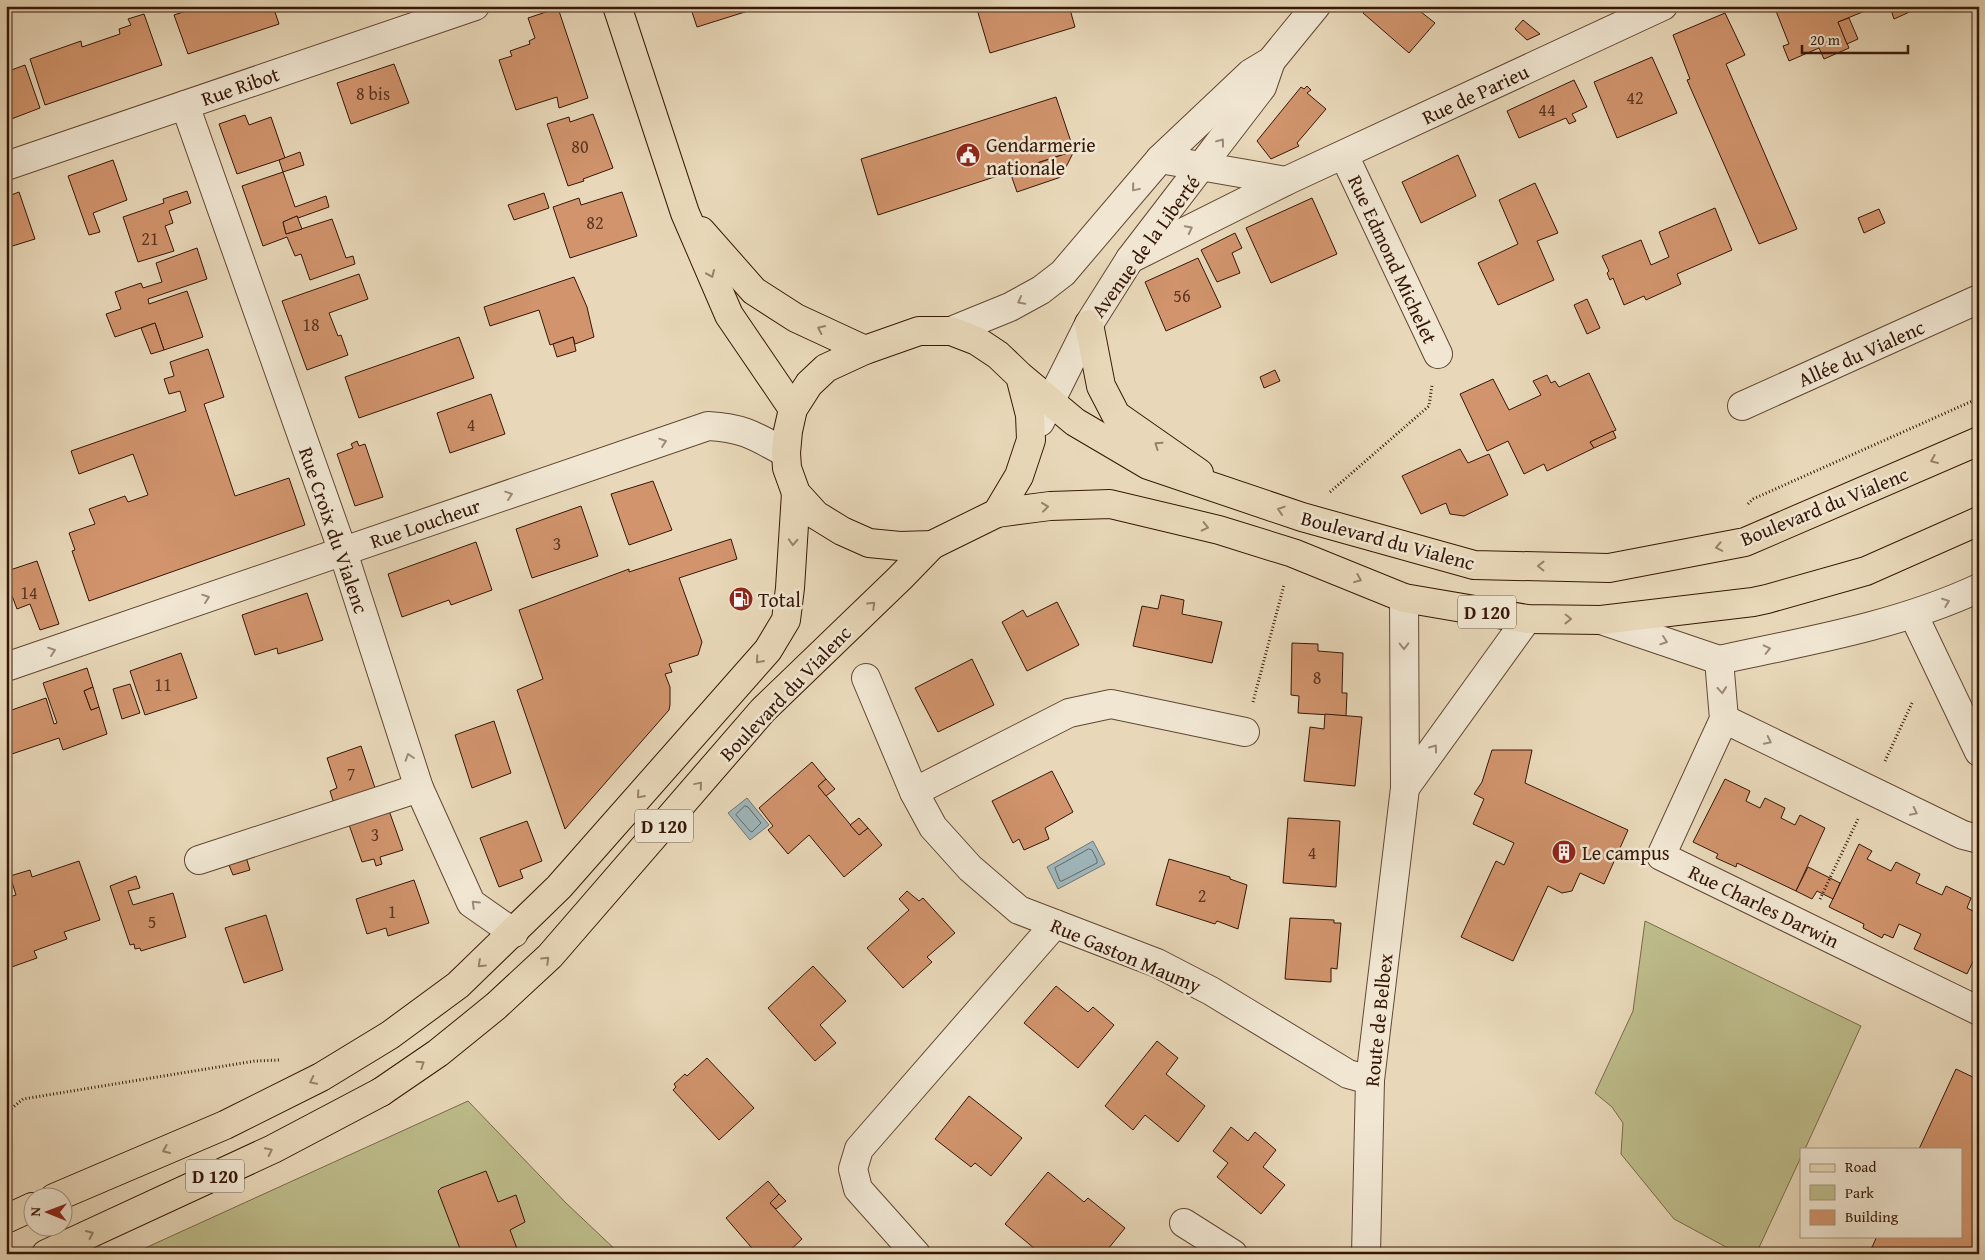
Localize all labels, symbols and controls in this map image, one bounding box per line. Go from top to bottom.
scale bar [1802,22,1909,54]
text: 20 m [1810,29,1841,50]
street label: Rue de Parieu [1417,57,1533,131]
street label: Rue Ribot [197,59,283,113]
house number: 8 bis [356,80,390,107]
house number: 42 [1626,84,1644,111]
house number: 44 [1538,96,1556,123]
place label: Gendarmerie nationale [986,130,1096,182]
house number: 80 [571,133,589,160]
one-way arrow [1215,138,1224,148]
public building icon: Gendarmerie nationale [955,142,981,168]
street label: Avenue de la Liberté [1083,169,1207,323]
street label: Rue Edmond Michelet [1341,170,1445,348]
one-way arrow [1132,183,1141,192]
house number: 82 [586,209,604,236]
house number: 21 [141,225,159,252]
one-way arrow [1184,225,1193,235]
one-way arrow [705,269,715,278]
house number: 56 [1173,282,1191,309]
one-way arrow [1017,295,1026,305]
house number: 18 [302,311,320,338]
street label: Allée du Vialenc [1793,312,1929,394]
one-way arrow [817,325,826,336]
house number: 4 [467,411,475,438]
one-way arrow [658,438,666,448]
one-way arrow [1154,442,1164,451]
street label: Rue Croix du Vialenc [292,443,376,617]
one-way arrow [1930,454,1939,465]
street label: Boulevard du Vialenc [1736,459,1912,553]
one-way arrow [504,490,513,500]
street label: Rue Loucheur [366,491,484,555]
one-way arrow [1040,502,1049,512]
street label: Boulevard du Vialenc [1298,503,1478,577]
one-way arrow [1277,506,1286,516]
one-way arrow [1200,521,1209,532]
house number: 3 [553,530,561,557]
one-way arrow [787,538,798,546]
one-way arrow [1714,541,1723,551]
one-way arrow [1536,561,1544,572]
one-way arrow [1353,573,1362,584]
house number: 14 [20,579,38,606]
place label: Total [758,585,801,614]
fuel station icon: Total [728,586,754,612]
one-way arrow [201,594,210,604]
road number: D 120 [1458,596,1516,628]
one-way arrow [1941,598,1950,608]
one-way arrow [866,602,875,611]
one-way arrow [1564,614,1572,625]
street label: Boulevard du Vialenc [713,619,858,767]
one-way arrow [1659,635,1668,645]
one-way arrow [1399,643,1409,651]
one-way arrow [1762,645,1771,655]
one-way arrow [48,647,56,657]
one-way arrow [756,654,765,663]
house number: 8 [1313,664,1321,691]
house number: 11 [154,671,172,698]
one-way arrow [1716,686,1727,694]
one-way arrow [1763,734,1772,745]
one-way arrow [1428,744,1437,754]
one-way arrow [405,753,415,761]
house number: 7 [347,760,355,787]
one-way arrow [694,782,703,791]
one-way arrow [637,789,646,798]
one-way arrow [1909,805,1918,816]
road number: D 120 [635,809,693,842]
house number: 3 [371,821,379,848]
place label: Le campus [1582,838,1670,867]
house number: 4 [1308,839,1316,866]
building icon: Le campus [1551,839,1577,865]
street label: Rue Charles Darwin [1684,857,1844,955]
house number: 2 [1198,882,1206,909]
house number: 1 [388,898,396,925]
one-way arrow [472,901,481,910]
house number: 5 [148,908,156,935]
street label: Rue Gaston Maumy [1046,910,1206,1000]
street label: Route de Belbex [1357,951,1399,1088]
one-way arrow [540,957,549,966]
one-way arrow [477,958,486,967]
one-way arrow [416,1061,425,1070]
one-way arrow [309,1075,318,1085]
one-way arrow [162,1143,171,1154]
one-way arrow [264,1147,273,1157]
legend [1800,1148,1962,1238]
text: Road [1845,1156,1876,1177]
road number: D 120 [186,1160,244,1192]
text: Park [1845,1182,1874,1203]
north arrow [22,1188,72,1238]
text: N [25,1206,45,1217]
text: Building [1845,1206,1899,1227]
one-way arrow [85,1229,94,1240]

